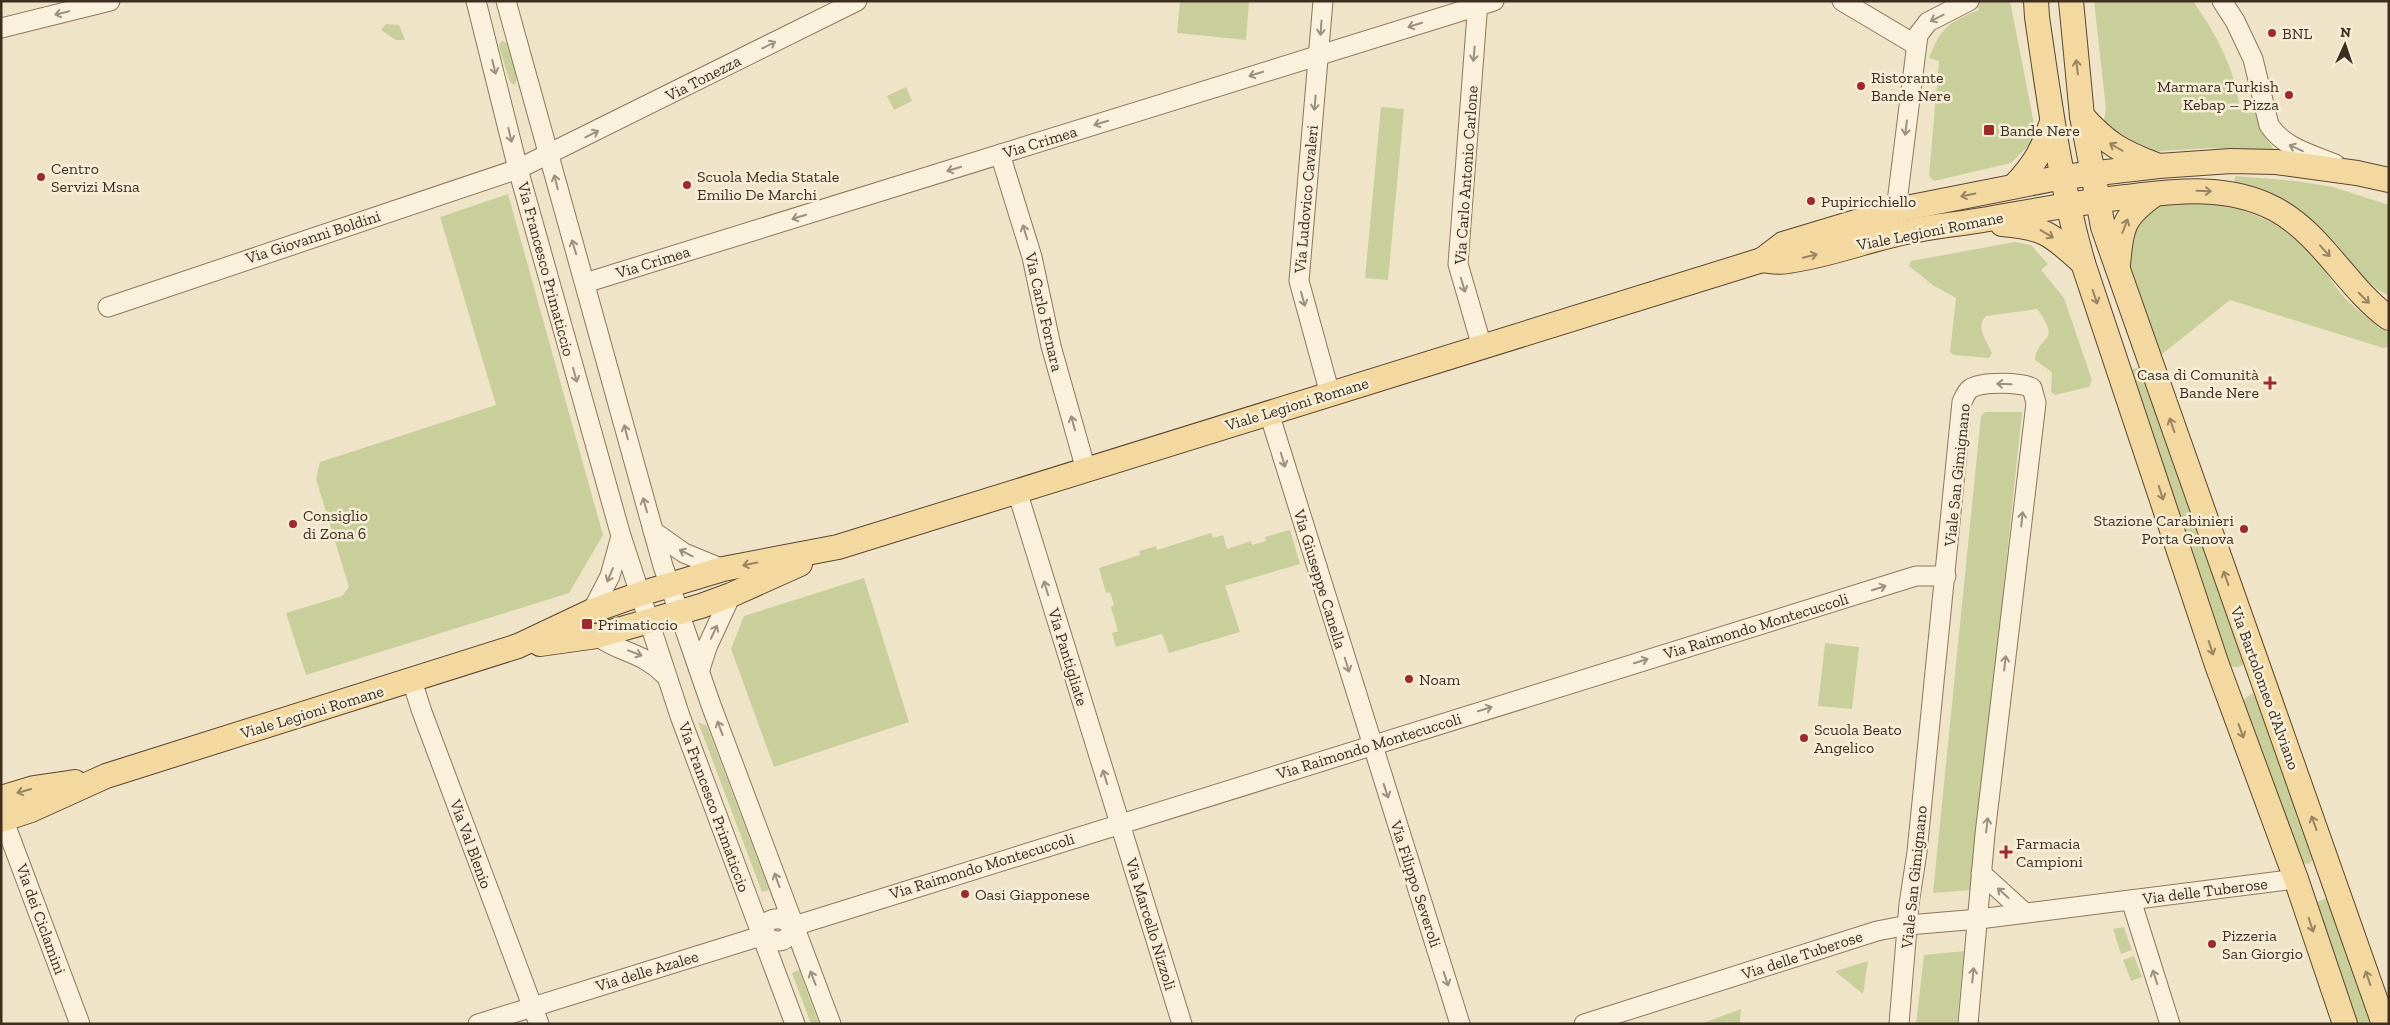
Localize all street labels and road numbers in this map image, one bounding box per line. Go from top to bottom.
street label: Via Tonezza [661,51,744,106]
street label: Via Carlo Antonio Carlone [1450,85,1482,266]
street label: Via Crimea [1000,122,1080,163]
street label: Via Ludovico Cavaleri [1290,124,1322,275]
street label: Via Francesco Primaticcio [513,179,578,358]
street label: Via Giovanni Boldini [242,206,383,268]
street label: Viale Legioni Romane [1854,207,2005,255]
street label: Via Crimea [613,242,693,283]
street label: Via Carlo Fornara [1021,250,1067,374]
street label: Viale Legioni Romane [1222,373,1371,435]
street label: Viale San Gimignano [1940,403,1974,548]
street label: Via Giuseppe Canella [1289,506,1350,651]
street label: Via Raimondo Montecuccoli [1660,589,1851,664]
street label: Via Bartolomeo d'Alviano [2226,603,2303,772]
street label: Via Pantigliate [1044,605,1092,708]
street label: Viale Legioni Romane [237,681,386,743]
street label: Via Raimondo Montecuccoli [1273,709,1464,784]
street label: Via Francesco Primaticcio [674,719,754,895]
street label: Via Val Blenio [446,796,496,891]
street label: Viale San Gimignano [1897,805,1931,950]
street label: Via Filippo Severoli [1386,817,1446,950]
street label: Via Raimondo Montecuccoli [886,829,1077,904]
street label: Via Marcello Nizzoli [1122,855,1180,993]
street label: Via dei Ciclamini [12,860,70,977]
street label: Via delle Tuberose [2140,874,2269,908]
street label: Via delle Tuberose [1738,926,1865,984]
street label: Via delle Azalee [592,946,701,996]

